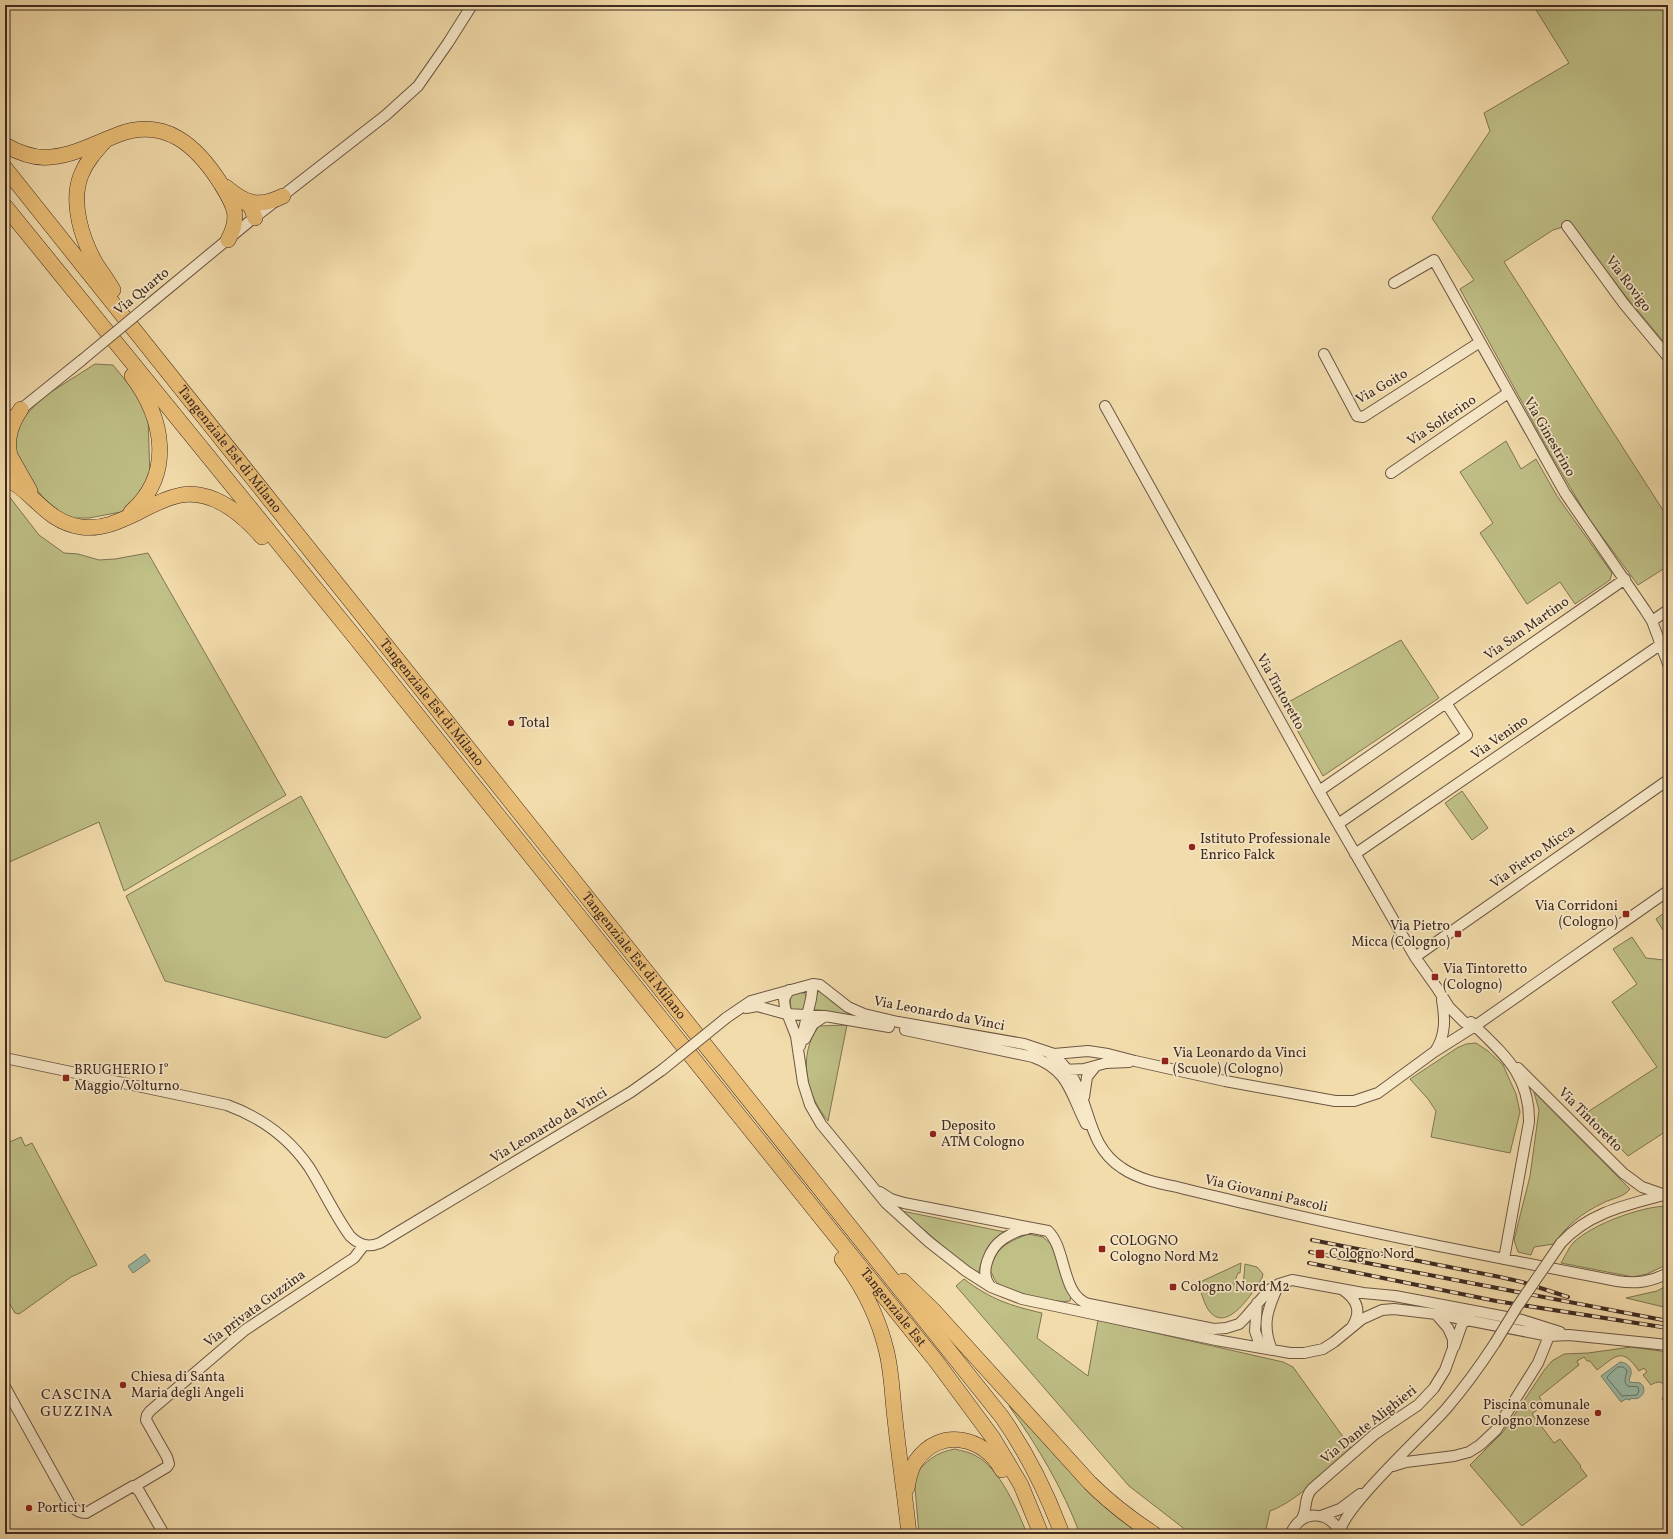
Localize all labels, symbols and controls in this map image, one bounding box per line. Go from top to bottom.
street label: Via Rovigo [1601,252,1655,316]
street label: Via Quarto [110,264,174,320]
street label: Via Goito [1353,365,1411,409]
street label: Tangenziale Est di Milano [173,382,286,517]
street label: Via Solferino [1404,391,1480,451]
street label: Via Ginestrino [1518,394,1580,480]
street label: Via San Martino [1481,593,1573,665]
street label: Tangenziale Est di Milano [375,635,488,770]
street label: Via Tintoretto [1251,651,1309,733]
street label: Via Venino [1468,711,1532,765]
place label: Total [519,714,550,733]
marker: Total [506,718,516,728]
street label: Via Pietro Micca [1487,821,1579,893]
place label: Istituto Professionale Enrico Falck [1200,830,1331,865]
marker: Istituto Professionale Enrico Falck [1187,842,1197,852]
street label: Tangenziale Est di Milano [577,888,691,1023]
place label: Via Corridoni (Cologno) [1535,897,1618,932]
marker: Via Corridoni (Cologno) [1621,909,1631,919]
place label: Via Pietro Micca (Cologno) [1351,917,1450,952]
marker: Via Pietro Micca (Cologno) [1453,929,1463,939]
place label: Via Tintoretto (Cologno) [1443,960,1527,995]
marker: Via Tintoretto (Cologno) [1430,972,1440,982]
street label: Via Leonardo da Vinci [872,992,1006,1036]
place label: Via Leonardo da Vinci (Scuole) (Cologno) [1173,1044,1306,1079]
marker: Via Leonardo da Vinci (Scuole) (Cologno) [1160,1056,1170,1066]
place label: BRUGHERIO I° Maggio/Volturno [74,1061,179,1096]
marker: BRUGHERIO I° Maggio/Volturno [61,1073,71,1083]
street label: Via Tintoretto [1553,1083,1627,1157]
street label: Via Leonardo da Vinci [487,1084,611,1168]
place label: Deposito ATM Cologno [941,1117,1024,1152]
marker: Deposito ATM Cologno [928,1129,938,1139]
street label: Via Giovanni Pascoli [1203,1171,1329,1217]
place label: COLOGNO Cologno Nord M2 [1110,1232,1219,1267]
marker: COLOGNO Cologno Nord M2 [1097,1244,1107,1254]
place label: Cologno Nord [1329,1245,1415,1264]
marker: Cologno Nord [1314,1248,1326,1260]
street label: Tangenziale Est [856,1264,931,1351]
street label: Via privata Guzzina [200,1266,310,1352]
place label: Cologno Nord M2 [1181,1278,1290,1297]
marker: Cologno Nord M2 [1168,1282,1178,1292]
place label: Chiesa di Santa Maria degli Angeli [131,1368,244,1403]
marker: Chiesa di Santa Maria degli Angeli [118,1380,128,1390]
street label: Via Dante Alighieri [1317,1381,1421,1469]
district label: CASCINA GUZZINA [40,1385,114,1423]
place label: Piscina comunale Cologno Monzese [1481,1396,1590,1431]
marker: Piscina comunale Cologno Monzese [1593,1408,1603,1418]
place label: Portici 1 [37,1499,86,1518]
marker: Portici 1 [24,1503,34,1513]

